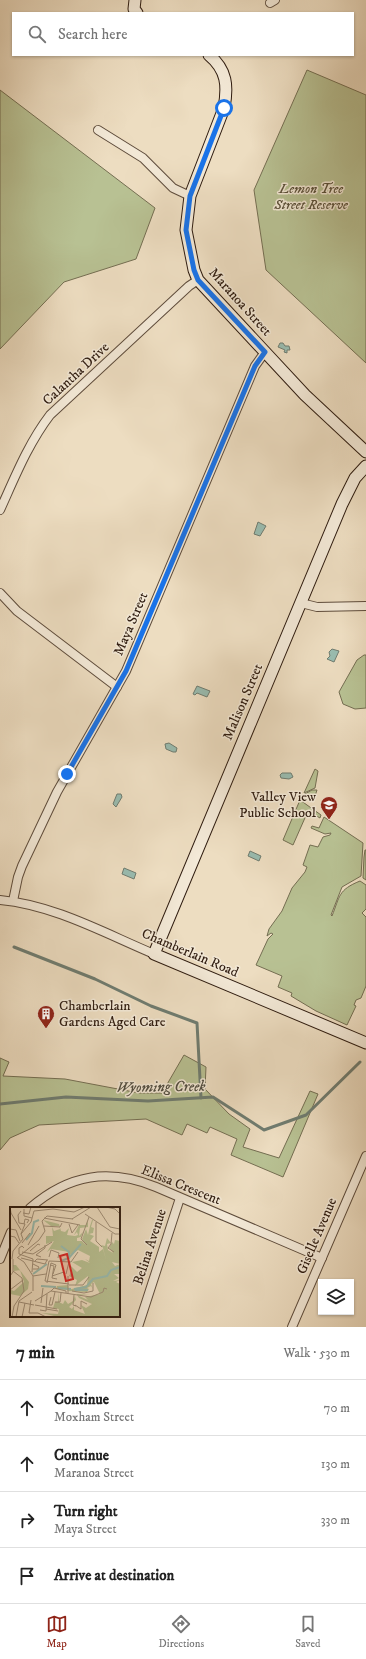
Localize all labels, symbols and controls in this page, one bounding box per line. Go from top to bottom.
search box [12,12,354,56]
icon: search [26,23,48,45]
text: Search here [58,25,127,44]
route start [215,99,233,117]
park label: Lemon Tree Street Reserve [273,180,349,214]
street label: Maranoa Street [205,264,276,340]
street label: Calantha Drive [39,338,113,409]
street label: Maya Street [110,589,153,659]
street label: Malison Street [219,661,267,743]
route end [58,765,76,783]
place label: Valley View Public School [239,788,317,822]
school or university icon: Valley View Public School [319,795,339,820]
street label: Chamberlain Road [139,924,241,982]
place label: Chamberlain Gardens Aged Care [59,997,166,1031]
building icon: Chamberlain Gardens Aged Care [36,1004,56,1029]
water label: Wyoming Creek [116,1077,206,1097]
street label: Elissa Crescent [138,1161,224,1209]
street label: Giselle Avenue [293,1195,341,1277]
street label: Belina Avenue [129,1206,171,1287]
inset map [10,1207,120,1317]
map controls [318,1279,354,1315]
button: layers [318,1279,354,1315]
text: 7 min [16,1342,55,1364]
text: Walk · 530 m [283,1345,350,1361]
text: Continue [54,1390,109,1409]
icon: ahead [16,1397,38,1419]
text: 70 m [324,1400,350,1416]
text: Moxham Street [54,1409,134,1425]
text: Continue [54,1446,109,1465]
icon: ahead [16,1453,38,1475]
text: 130 m [321,1456,350,1472]
text: Maranoa Street [54,1465,134,1481]
text: Turn right [54,1502,117,1521]
icon: right [16,1509,38,1531]
text: 330 m [321,1512,350,1528]
text: Maya Street [54,1521,117,1537]
icon: arrive [16,1565,38,1587]
text: Arrive at destination [54,1566,174,1585]
tab: Map [46,1613,68,1651]
tab: Directions [159,1613,204,1651]
tab: Saved [295,1613,320,1651]

